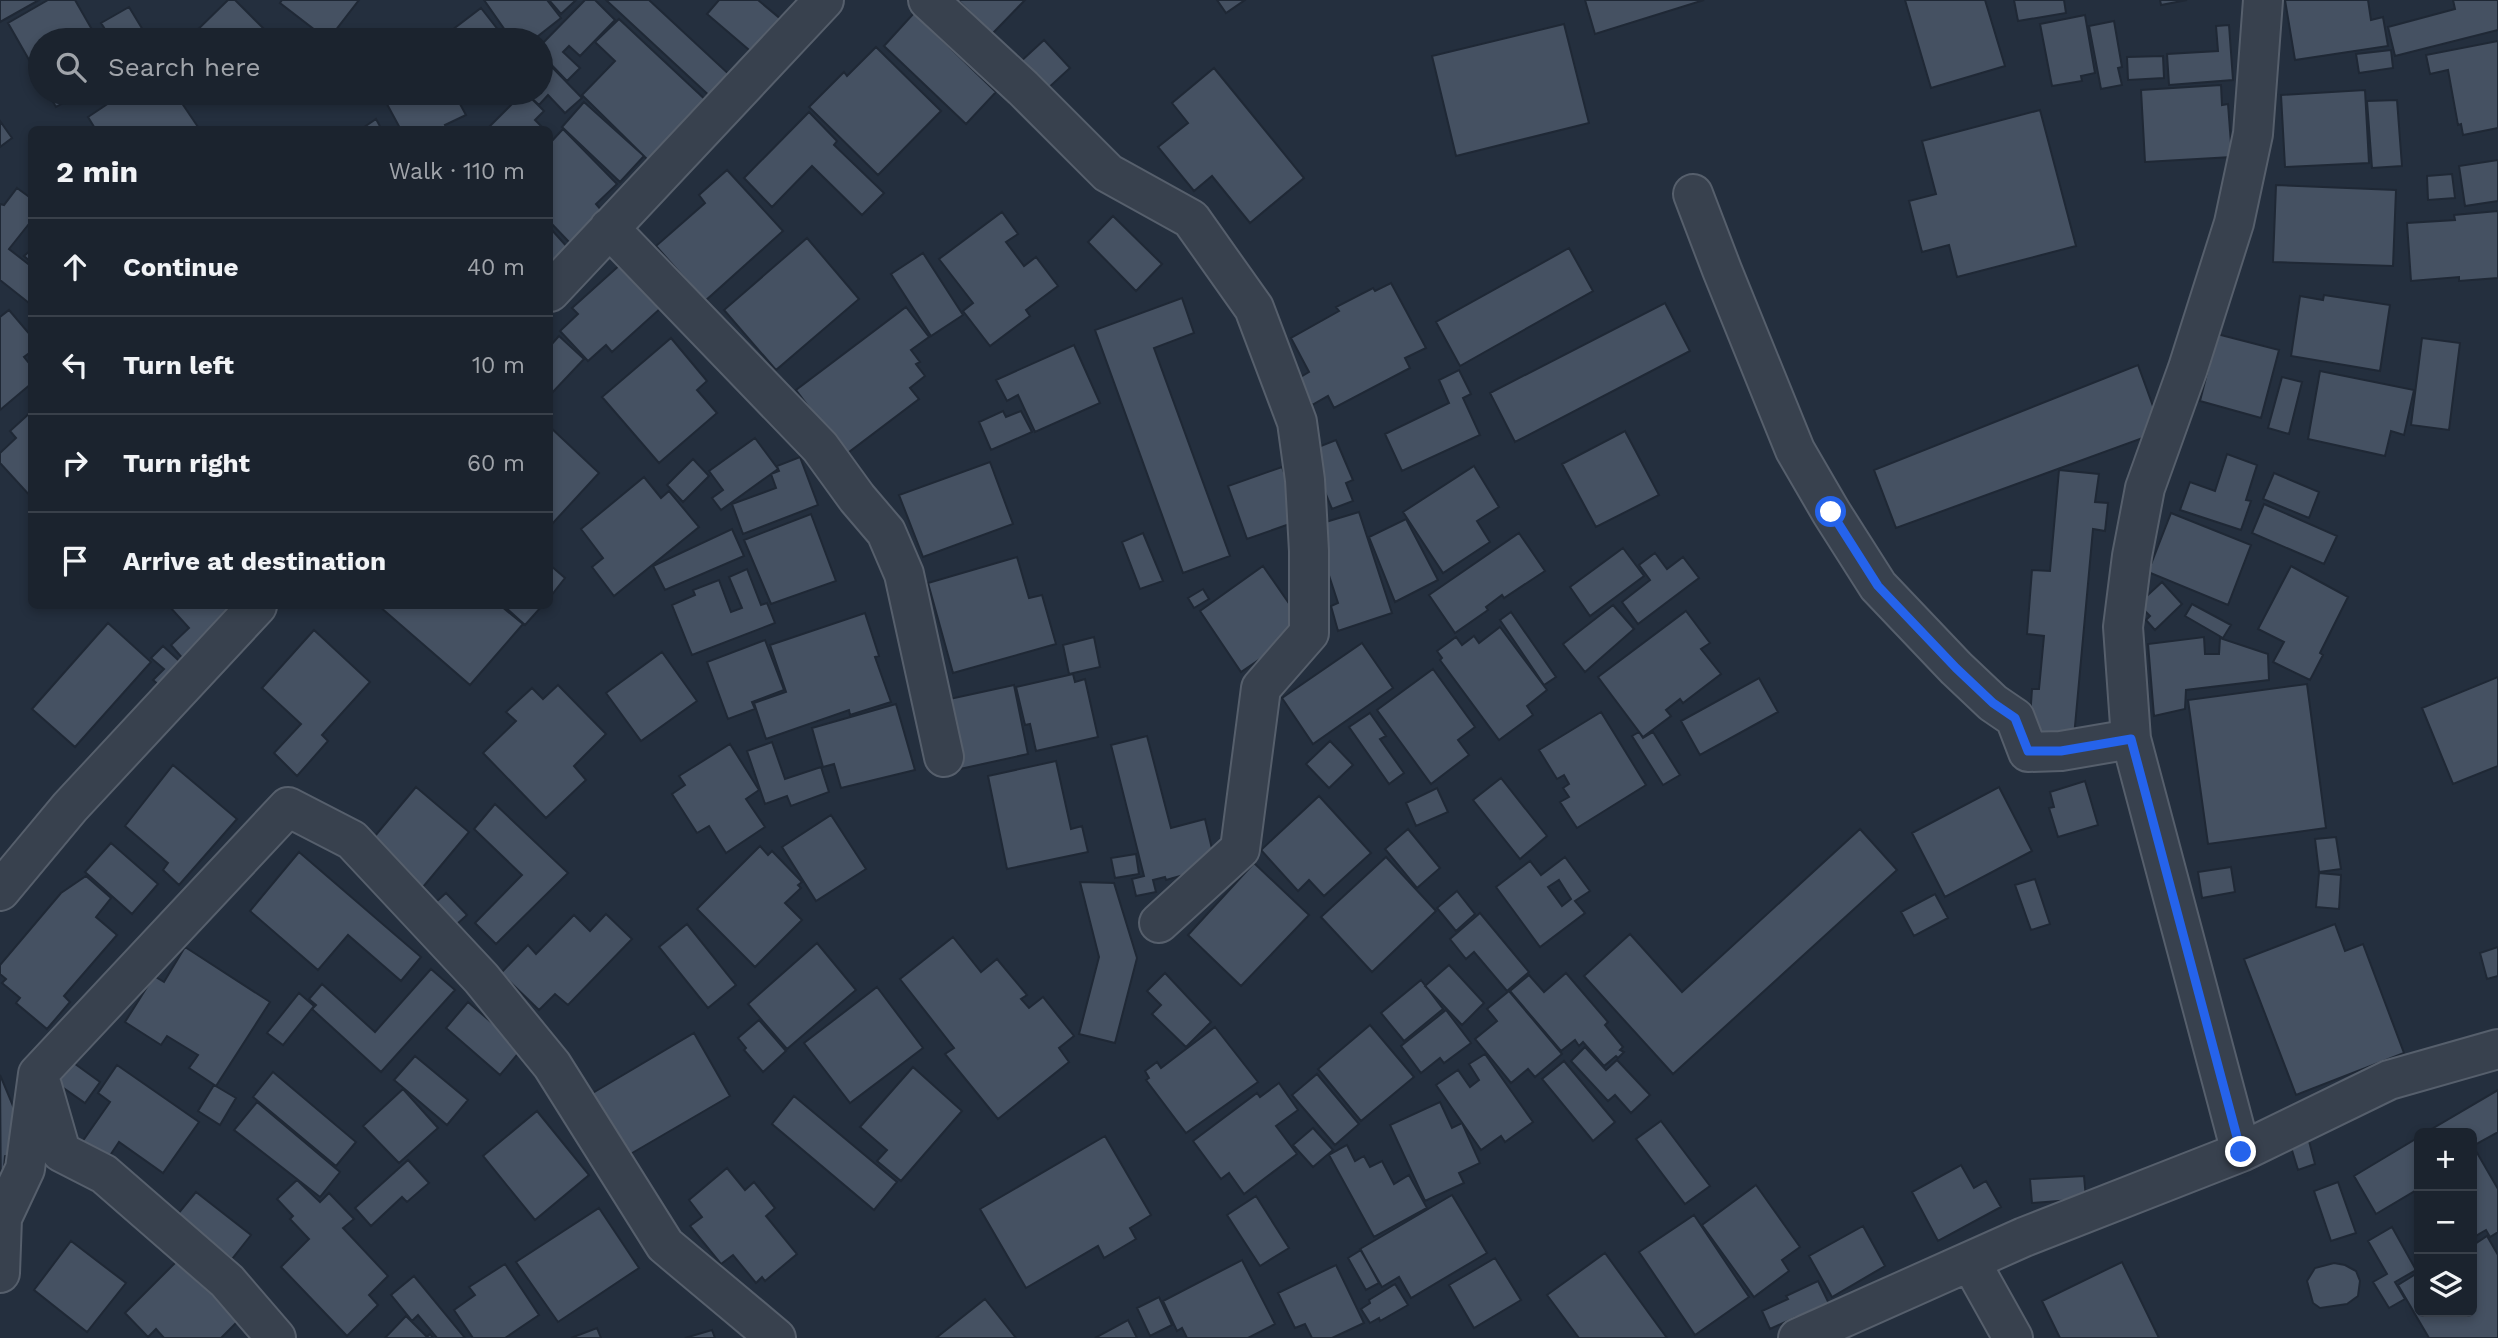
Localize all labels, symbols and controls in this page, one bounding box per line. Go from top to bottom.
search box [28,28,553,105]
icon: search [52,48,90,86]
text: Search here [108,52,260,82]
text: 2 min [56,154,138,189]
text: Walk · 110 m [389,158,525,185]
icon: ahead [56,248,94,286]
text: Continue [123,252,239,282]
text: 40 m [467,254,525,281]
icon: left [56,346,94,384]
text: Turn left [123,350,234,380]
text: 10 m [472,352,525,379]
icon: right [56,444,94,482]
text: Turn right [123,448,250,478]
text: 60 m [467,450,525,477]
route start [1815,496,1846,527]
icon: arrive [56,542,94,580]
text: Arrive at destination [123,546,386,576]
map controls [2414,1128,2477,1317]
button: + [2414,1128,2477,1191]
route end [2225,1136,2256,1167]
button: − [2414,1191,2477,1254]
button: layers [2414,1254,2477,1317]

